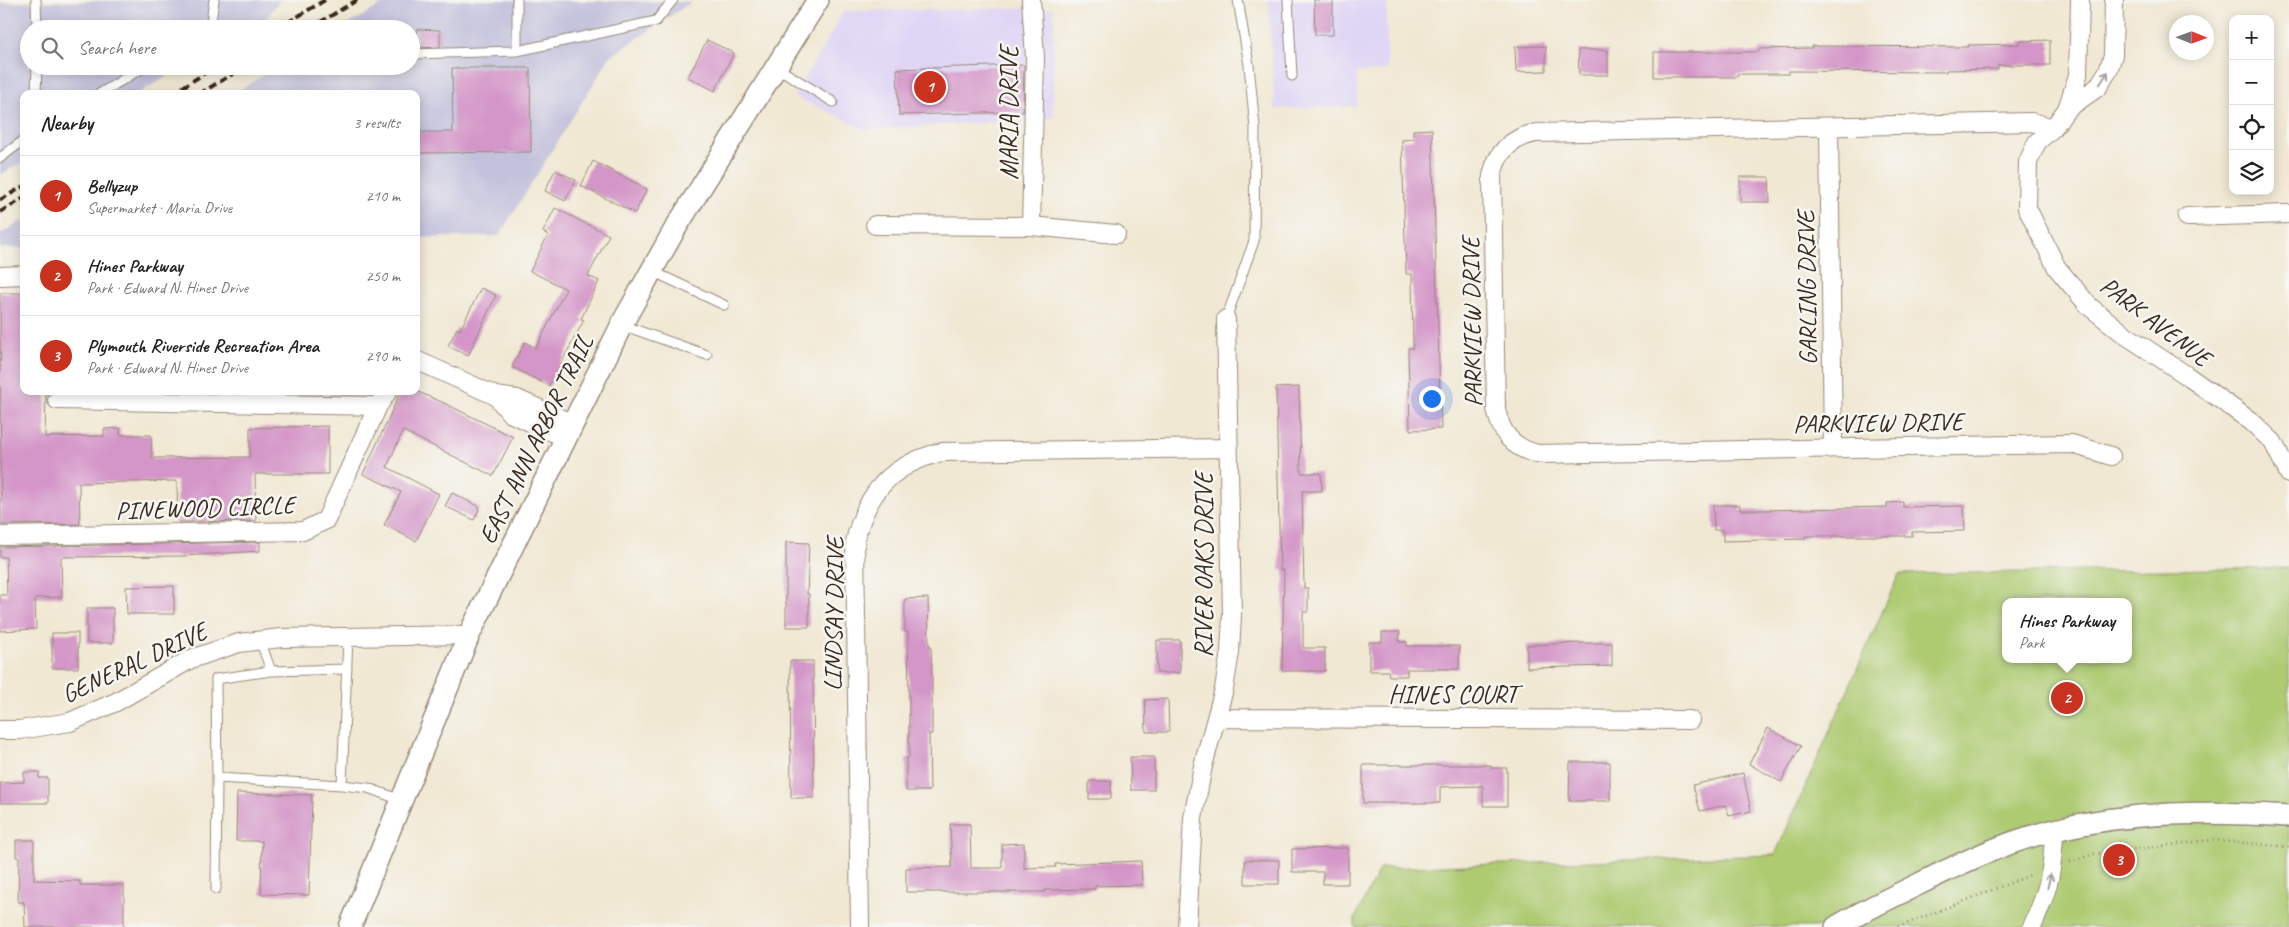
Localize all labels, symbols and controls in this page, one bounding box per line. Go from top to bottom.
north arrow [2169,15,2214,60]
map controls [2229,15,2274,195]
button: + [2229,15,2274,60]
search box [20,20,420,75]
icon: search [38,34,66,62]
text: Search here [78,36,155,60]
street label: MARIA DRIVE [993,43,1025,180]
button: − [2229,60,2274,105]
pin: 1 [914,68,946,106]
one-way arrow [2099,72,2109,86]
button: locate [2229,105,2274,150]
text: Nearby [40,110,93,136]
text: 3 results [353,113,400,133]
button: layers [2229,150,2274,195]
text: Bellyzup [87,174,137,198]
text: 1 [52,186,60,206]
text: 210 m [366,186,400,206]
text: Supermarket · Maria Drive [87,198,232,218]
street label: GARLING DRIVE [1790,208,1824,365]
street label: PARKVIEW DRIVE [1454,233,1489,407]
text: Hines Parkway [87,254,183,278]
text: 2 [52,266,60,286]
text: 250 m [366,266,400,286]
street label: PARK AVENUE [2094,270,2220,376]
text: Park · Edward N. Hines Drive [87,278,248,298]
street label: EAST ANN ARBOR TRAIL [472,329,601,549]
text: Plymouth Riverside Recreation Area [87,334,319,358]
text: 3 [52,346,60,366]
text: 290 m [366,346,400,366]
text: Park · Edward N. Hines Drive [87,358,248,378]
your location [1419,386,1445,412]
street label: PARKVIEW DRIVE [1793,405,1967,440]
street label: RIVER OAKS DRIVE [1188,469,1220,658]
street label: PINEWOOD CIRCLE [115,489,298,527]
street label: LINDSAY DRIVE [817,534,851,691]
popup [2002,598,2132,663]
text: Hines Parkway [2019,609,2115,633]
street label: GENERAL DRIVE [57,614,215,710]
text: Park [2019,633,2044,653]
street label: HINES COURT [1388,679,1524,711]
pin: 2 [2051,679,2083,717]
pin: 3 [2103,841,2135,879]
one-way arrow [2045,874,2055,890]

